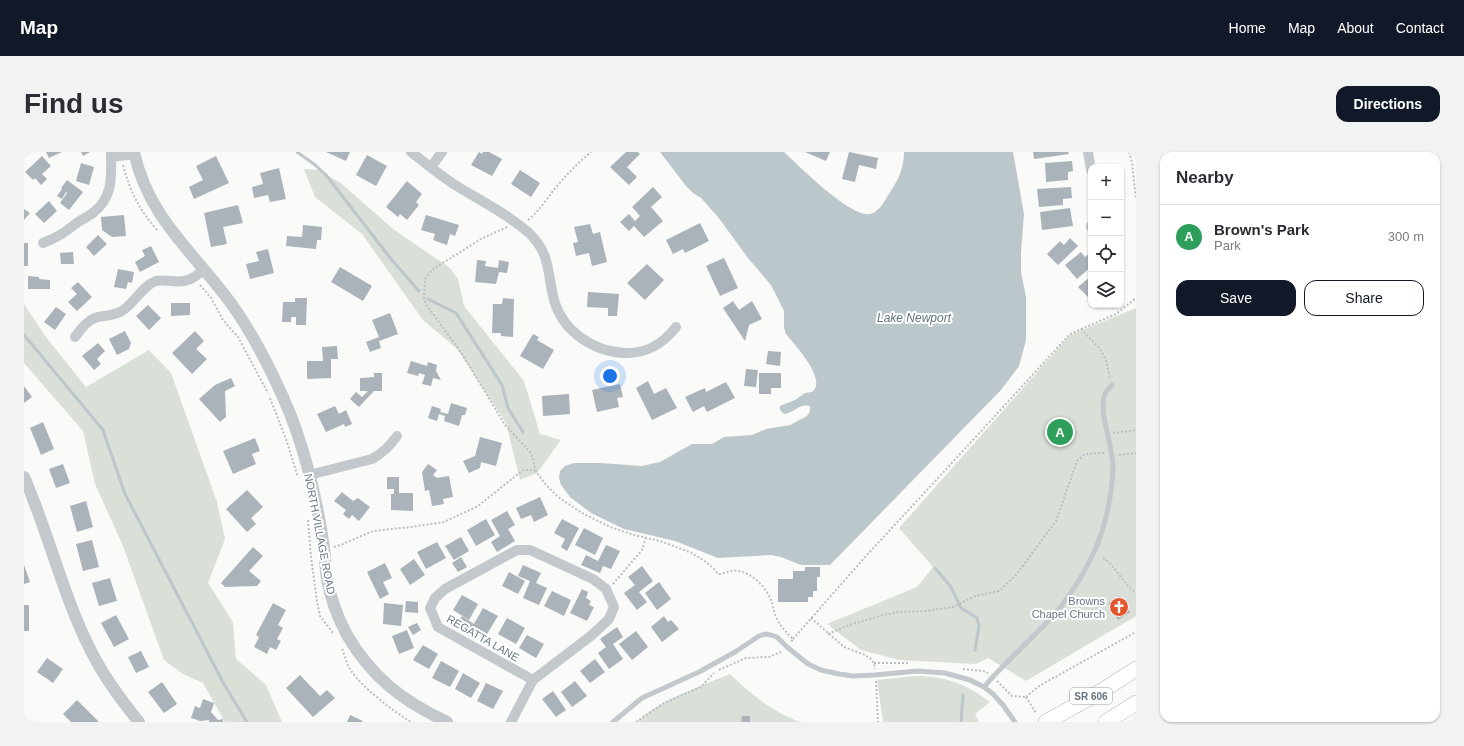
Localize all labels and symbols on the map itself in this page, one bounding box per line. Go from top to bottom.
water label: Lake Newport [877,311,952,325]
your location [600,366,620,386]
pin: A [1047,417,1073,447]
street label: NORTH VILLAGE ROAD [302,473,338,595]
place label: Browns Chapel Church [1032,595,1105,620]
church icon: Browns Chapel Church [1108,596,1130,618]
street label: REGATTA LANE [445,612,521,664]
road number: SR 606 [1070,688,1112,704]

